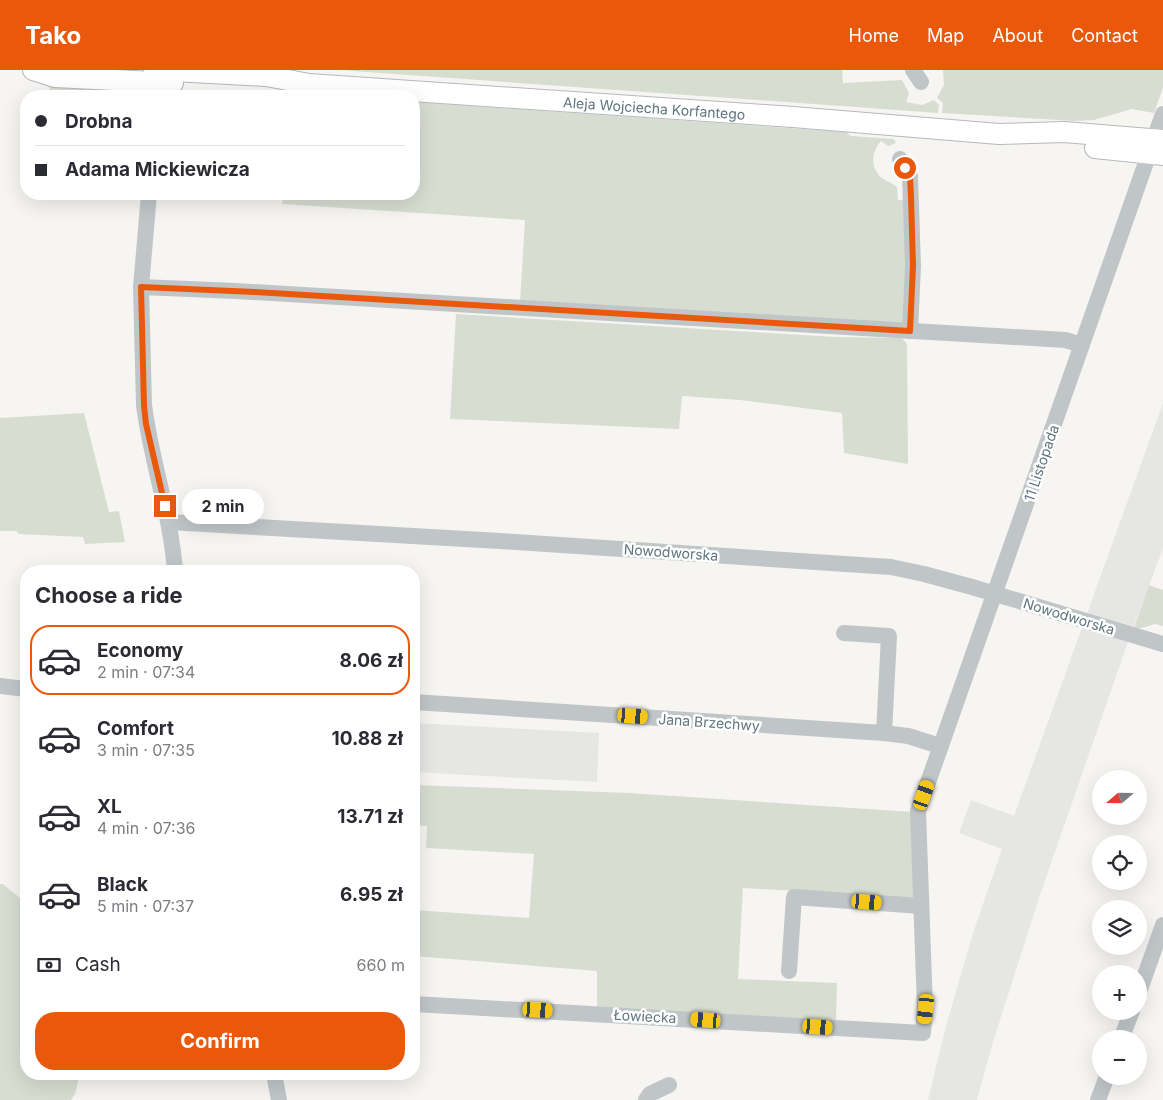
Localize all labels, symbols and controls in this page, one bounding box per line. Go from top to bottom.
text: Tako [25,21,81,50]
text: Home [849,25,899,46]
text: Map [927,25,964,46]
text: About [992,25,1043,46]
text: Contact [1071,25,1138,46]
street label: Aleja Wojciecha Korfantego [563,93,746,122]
text: Drobna [65,110,132,133]
route start [894,157,916,179]
text: Adama Mickiewicza [65,158,250,181]
street label: 11 Listopada [1020,422,1062,504]
callout: 2 min [182,488,265,524]
route end [154,495,176,517]
text: 2 min [202,496,244,516]
street label: Nowodworska [623,540,719,564]
text: Choose a ride [35,582,183,608]
street label: Nowodworska [1021,594,1117,638]
icon: car [37,638,82,683]
text: Economy [97,639,183,662]
text: 8.06 zł [340,649,403,672]
text: 2 min · 07:34 [97,662,195,682]
car [617,707,648,725]
street label: Jana Brzechwy [658,710,760,734]
icon: car [37,716,82,761]
text: Comfort [97,717,174,740]
text: 10.88 zł [331,727,403,750]
text: 3 min · 07:35 [97,740,195,760]
north arrow [1092,770,1148,825]
map controls [1092,770,1147,1085]
car [912,778,935,812]
icon: car [37,794,82,839]
text: XL [97,795,122,818]
text: 13.71 zł [337,805,403,828]
text: 4 min · 07:36 [97,818,196,838]
button: locate [1092,835,1147,890]
icon: car [37,872,82,917]
text: Black [97,873,148,896]
text: 6.95 zł [340,883,403,906]
car [851,893,882,911]
text: 5 min · 07:37 [97,896,194,916]
button: layers [1092,900,1147,955]
icon: cash [35,951,63,979]
text: Cash [75,953,121,976]
text: 660 m [357,955,405,975]
button: + [1092,965,1147,1020]
car [916,993,935,1025]
car [522,1002,553,1018]
street label: Łowiecka [613,1006,677,1026]
car [690,1011,721,1029]
button: Confirm [35,1012,405,1070]
car [802,1018,833,1036]
button: − [1092,1030,1147,1085]

